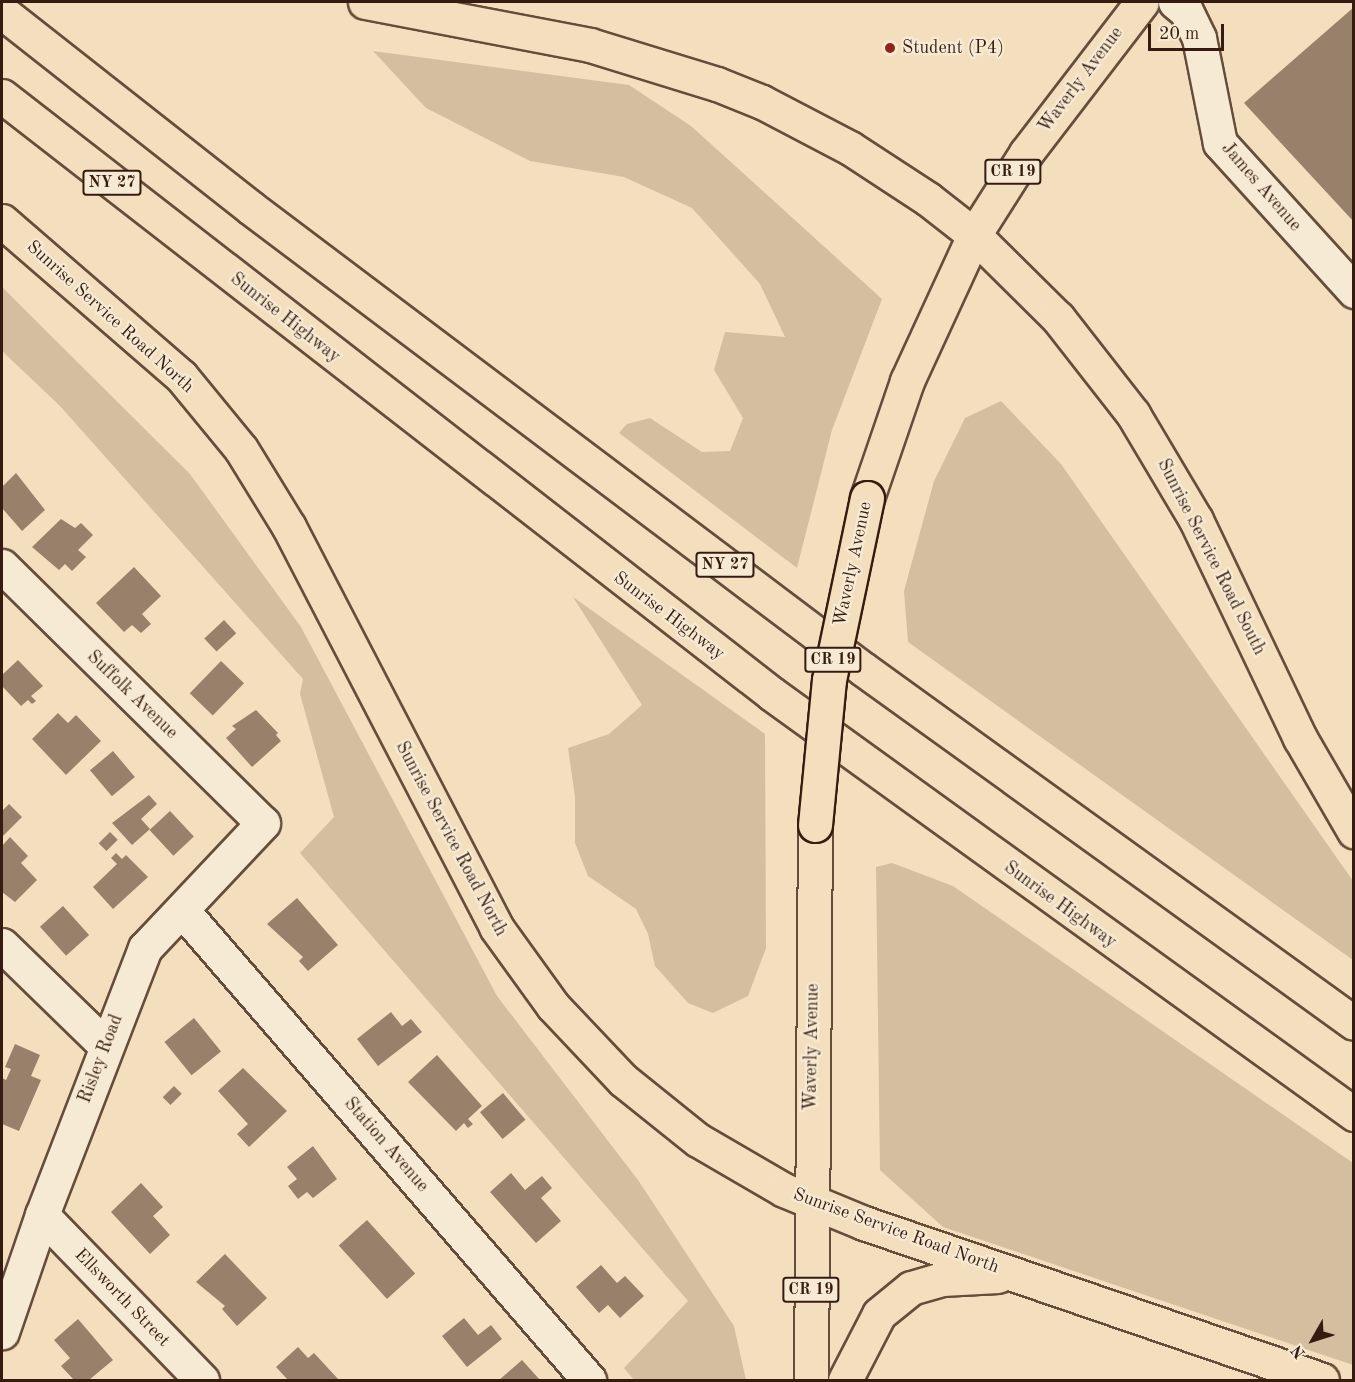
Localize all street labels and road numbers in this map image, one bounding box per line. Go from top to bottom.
street label: Waverly Avenue [1034,23,1128,137]
street label: James Avenue [1216,138,1306,236]
road number: CR 19 [983,159,1043,185]
road number: NY 27 [82,170,142,196]
street label: Sunrise Service Road North [22,236,198,398]
street label: Sunrise Highway [226,268,344,368]
street label: Sunrise Service Road South [1152,455,1270,659]
street label: Waverly Avenue [829,500,877,628]
road number: NY 27 [695,552,755,578]
street label: Sunrise Highway [609,567,729,665]
street label: Suffolk Avenue [82,646,182,744]
road number: CR 19 [803,647,863,673]
street label: Sunrise Service Road North [390,738,512,940]
street label: Sunrise Highway [999,857,1121,953]
street label: Waverly Avenue [800,983,824,1111]
street label: Risley Road [74,1012,128,1106]
street label: Station Avenue [339,1093,433,1197]
street label: Sunrise Service Road North [790,1184,1002,1278]
street label: Ellsworth Street [70,1244,174,1352]
road number: CR 19 [781,1277,841,1303]

